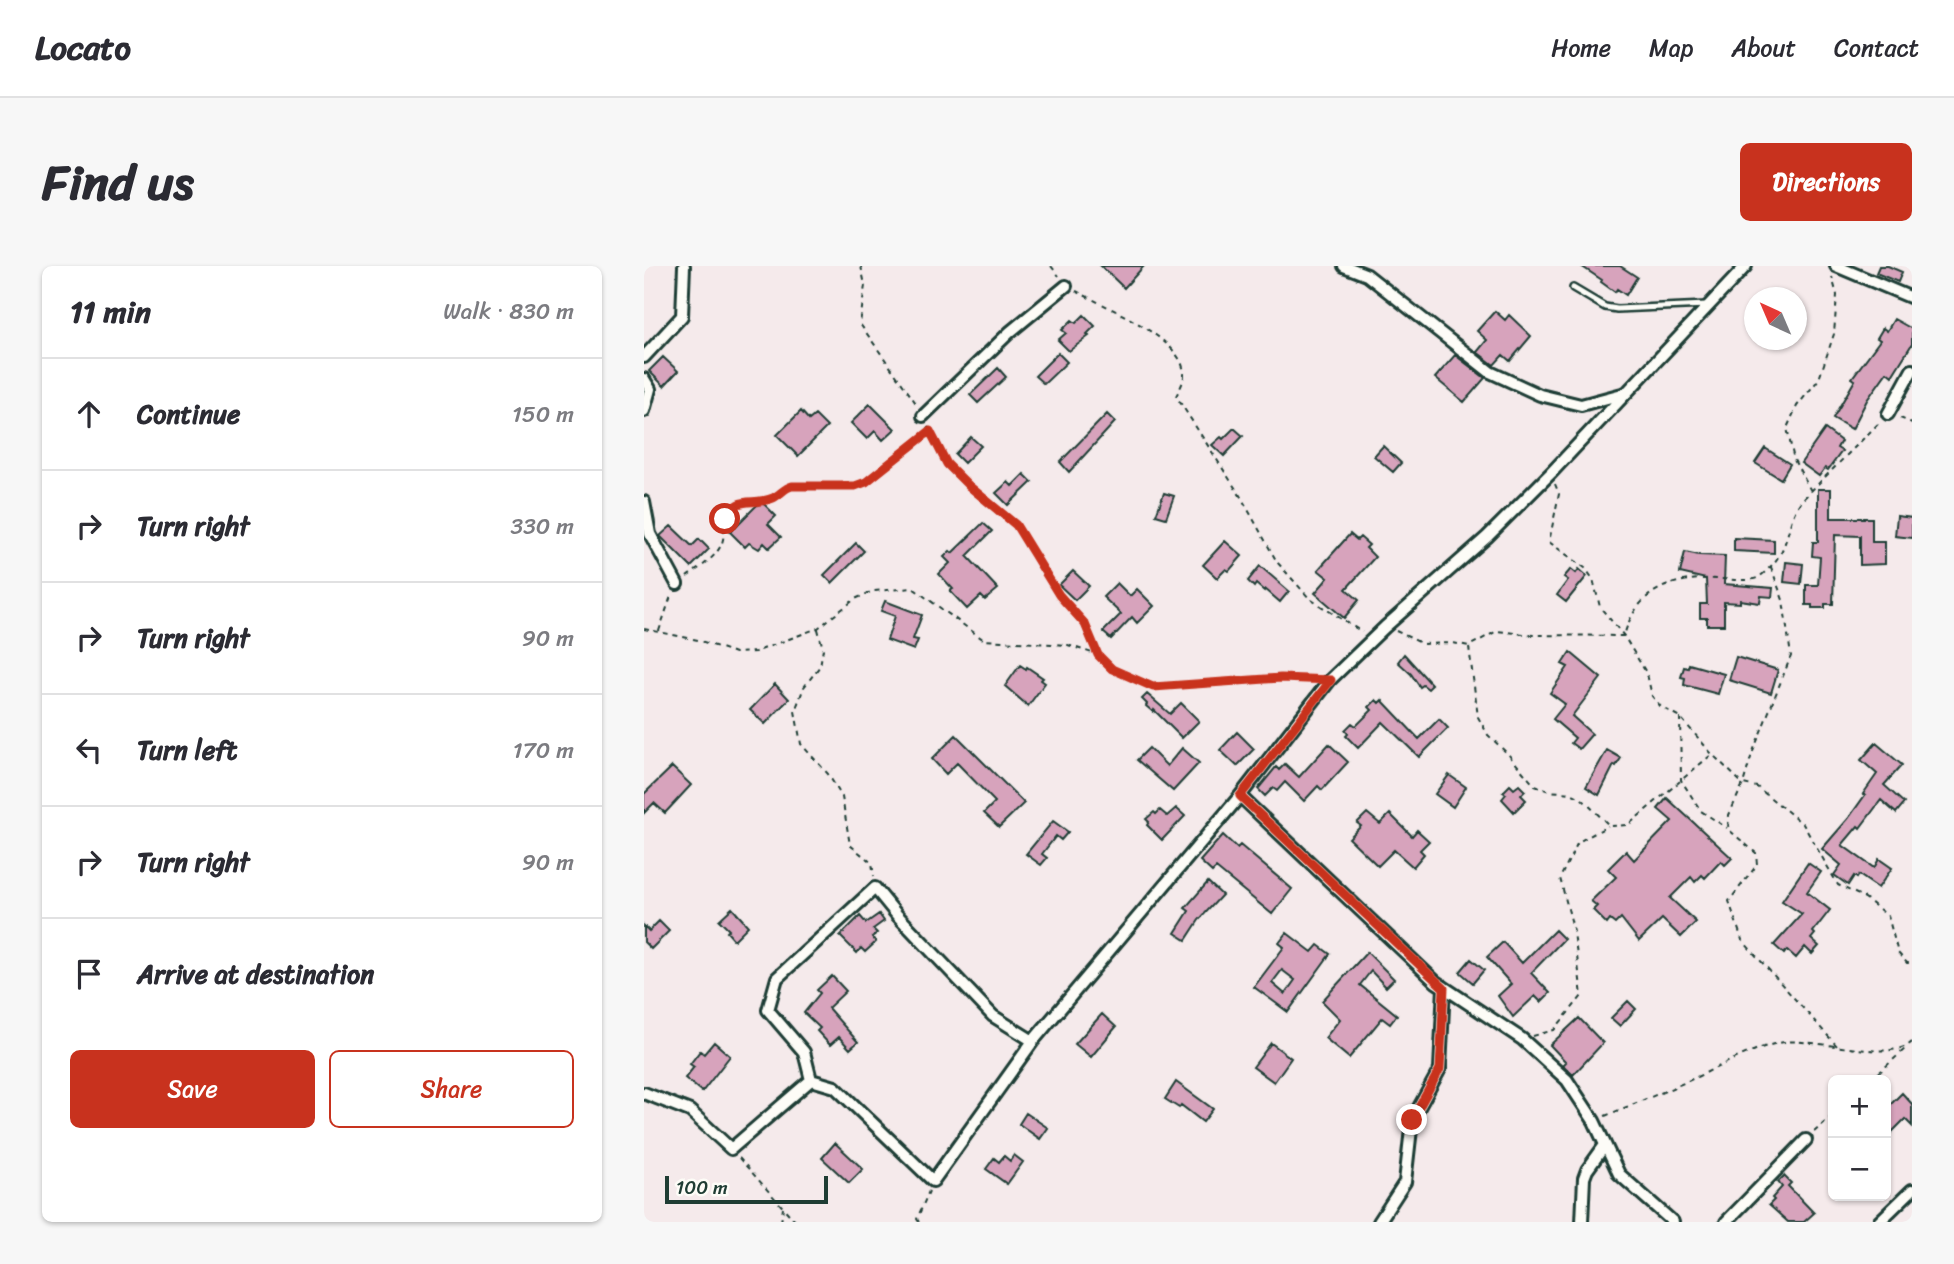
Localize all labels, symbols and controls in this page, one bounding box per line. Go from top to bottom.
text: Locato [35,19,131,77]
text: Home [1551,27,1611,69]
text: Map [1649,27,1693,69]
text: About [1731,27,1796,69]
text: Contact [1834,27,1919,69]
text: Find us [42,139,194,226]
button: Directions [1740,143,1912,221]
text: 11 min [70,285,151,339]
north arrow [1744,287,1807,350]
text: Walk · 830 m [443,291,574,332]
text: Continue [137,391,240,437]
text: 150 m [512,394,574,435]
icon: ahead [70,395,108,433]
text: Turn right [137,503,250,549]
route start [709,503,740,534]
text: 330 m [511,506,574,547]
icon: right [70,507,108,545]
text: Turn right [137,615,250,661]
text: 90 m [522,618,574,659]
icon: right [70,619,108,657]
text: Turn left [137,727,237,773]
text: 170 m [513,730,574,771]
icon: left [70,731,108,769]
text: Turn right [137,839,250,885]
text: 90 m [522,842,574,883]
icon: right [70,843,108,881]
text: Arrive at destination [137,951,374,997]
icon: arrive [70,955,108,993]
button: Save [70,1050,315,1128]
button: Share [329,1050,574,1128]
map controls [1828,1075,1891,1201]
button: + [1828,1075,1891,1138]
route end [1396,1104,1427,1135]
button: − [1828,1138,1891,1201]
text: 100 m [676,1171,728,1204]
scale bar [665,1173,828,1205]

